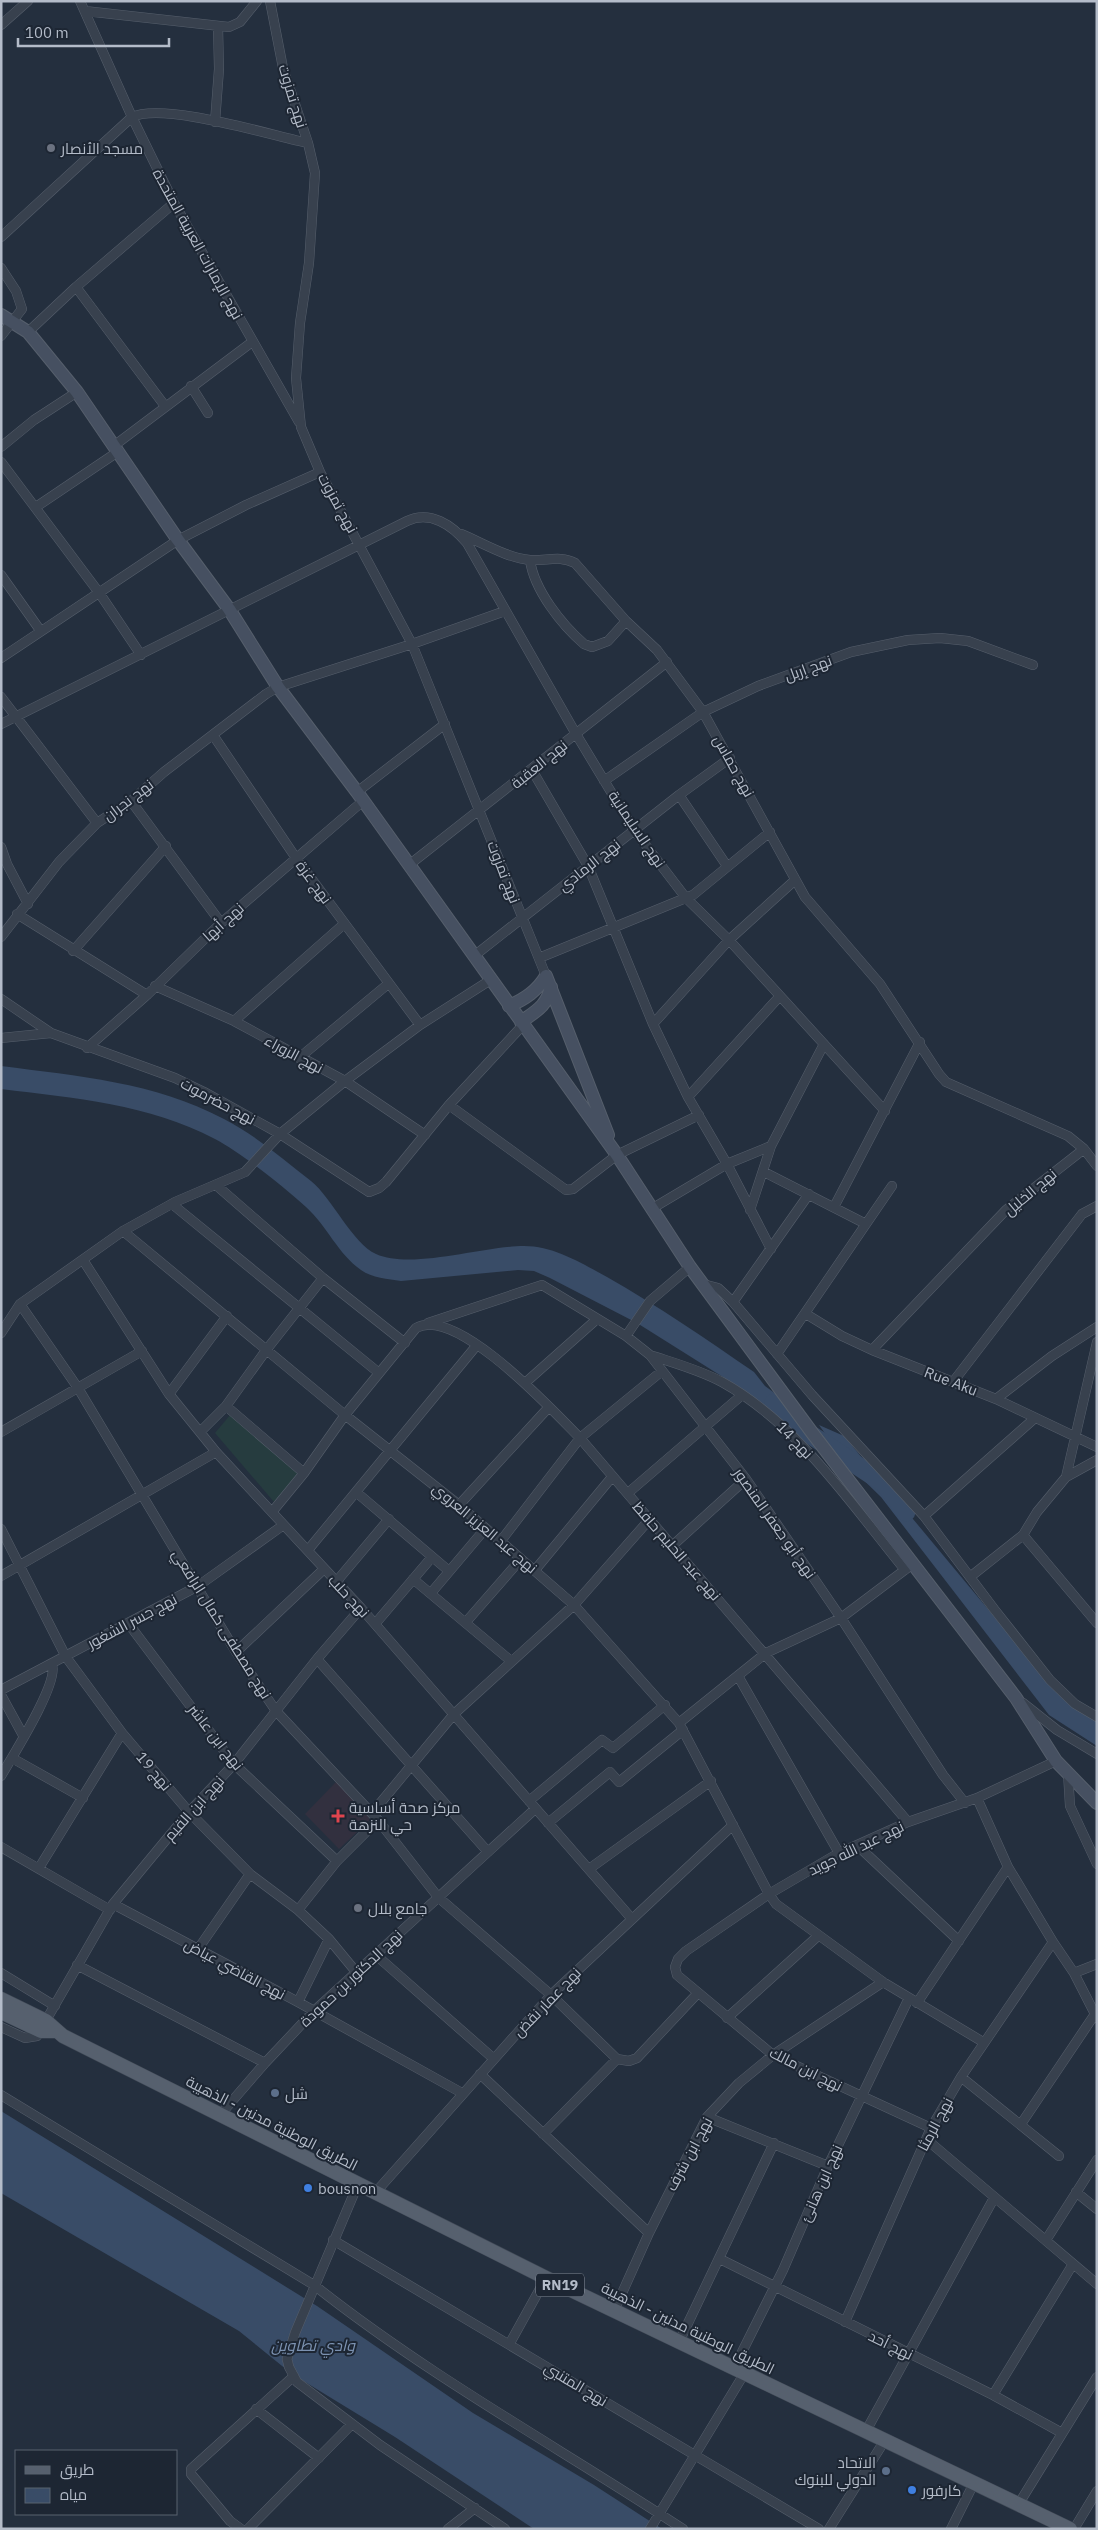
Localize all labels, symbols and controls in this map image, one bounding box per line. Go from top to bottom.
scale bar [18,15,169,47]
text: 100 m [25,23,69,42]
street label: نهج تمزوت [272,62,312,131]
place label: مسجد الأنصار [60,139,143,158]
marker: مسجد الأنصار [45,142,57,154]
street label: نهج الإمارات العربية المتحدة [147,165,247,324]
street label: نهج تمزوت [312,470,362,537]
street label: نهج إربل [782,651,835,687]
street label: نهج حماس [707,732,759,801]
street label: نهج العقبة [507,735,572,794]
street label: نهج نجران [99,775,158,827]
street label: نهج السليمانية [603,787,670,872]
street label: نهج الرمادي [554,835,626,898]
street label: نهج تمزوت [482,838,525,907]
street label: نهج غزة [290,857,336,909]
street label: نهج أبها [198,898,249,947]
street label: نهج الزوراء [260,1031,327,1079]
street label: نهج حضرموت [176,1073,259,1130]
street label: نهج الخليل [1000,1164,1062,1221]
street label: Rue Aku [922,1362,980,1400]
street label: نهج 14 [771,1417,817,1464]
street label: نهج أبو جعفر المنصور [728,1463,820,1583]
street label: نهج عبد العزيز العروي [427,1479,541,1580]
street label: نهج عبد الحليم حافظ [627,1498,725,1606]
street label: نهج مصطفى كمال الرافعي [166,1546,276,1704]
street label: نهج حلب [323,1570,374,1623]
street label: نهج جسر الشغور [83,1589,181,1655]
street label: نهج ابن عاشر [182,1699,248,1775]
street label: نهج 19 [131,1748,176,1796]
street label: نهج ابن القيم [160,1772,230,1846]
place label: مركز صحة أساسية حي النزهة [349,1798,460,1837]
marker: مركز صحة أساسية حي النزهة [331,1809,345,1823]
street label: نهج عبد الله جويد [805,1817,908,1881]
place label: جامع بلال [368,1899,427,1920]
marker: جامع بلال [352,1902,364,1914]
street label: نهج الدكتور بن حمودة [295,1925,408,2032]
street label: نهج القاضي عياض [180,1934,289,2006]
street label: نهج عمار نقض [509,1963,586,2042]
street label: نهج ابن مالك [765,2043,846,2097]
street label: الطريق الوطنية مدنين - الذهيبة [182,2071,361,2176]
place label: شل [285,2084,308,2104]
marker: شل [269,2087,281,2099]
street label: نهج الرمثا [913,2094,959,2155]
street label: نهج ابن شرف [662,2114,718,2195]
street label: نهج ابن هانئ [796,2141,848,2225]
place label: bousnon [318,2179,376,2198]
marker: bousnon [302,2182,314,2194]
road number: RN19 [536,2274,584,2296]
street label: الطريق الوطنية مدنين - الذهيبة [598,2278,778,2379]
street label: نهج أحد [865,2326,916,2366]
water label: وادي تطاوين [271,2335,356,2358]
street label: نهج المتنبي [539,2358,611,2413]
legend [15,2450,178,2515]
place label: الاتحاد الدولي للبنوك [795,2453,876,2492]
text: طريق [60,2460,94,2480]
marker: الاتحاد الدولي للبنوك [880,2465,892,2477]
place label: كارفور [921,2481,961,2500]
marker: كارفور [906,2484,918,2496]
text: مياه [60,2485,87,2504]

